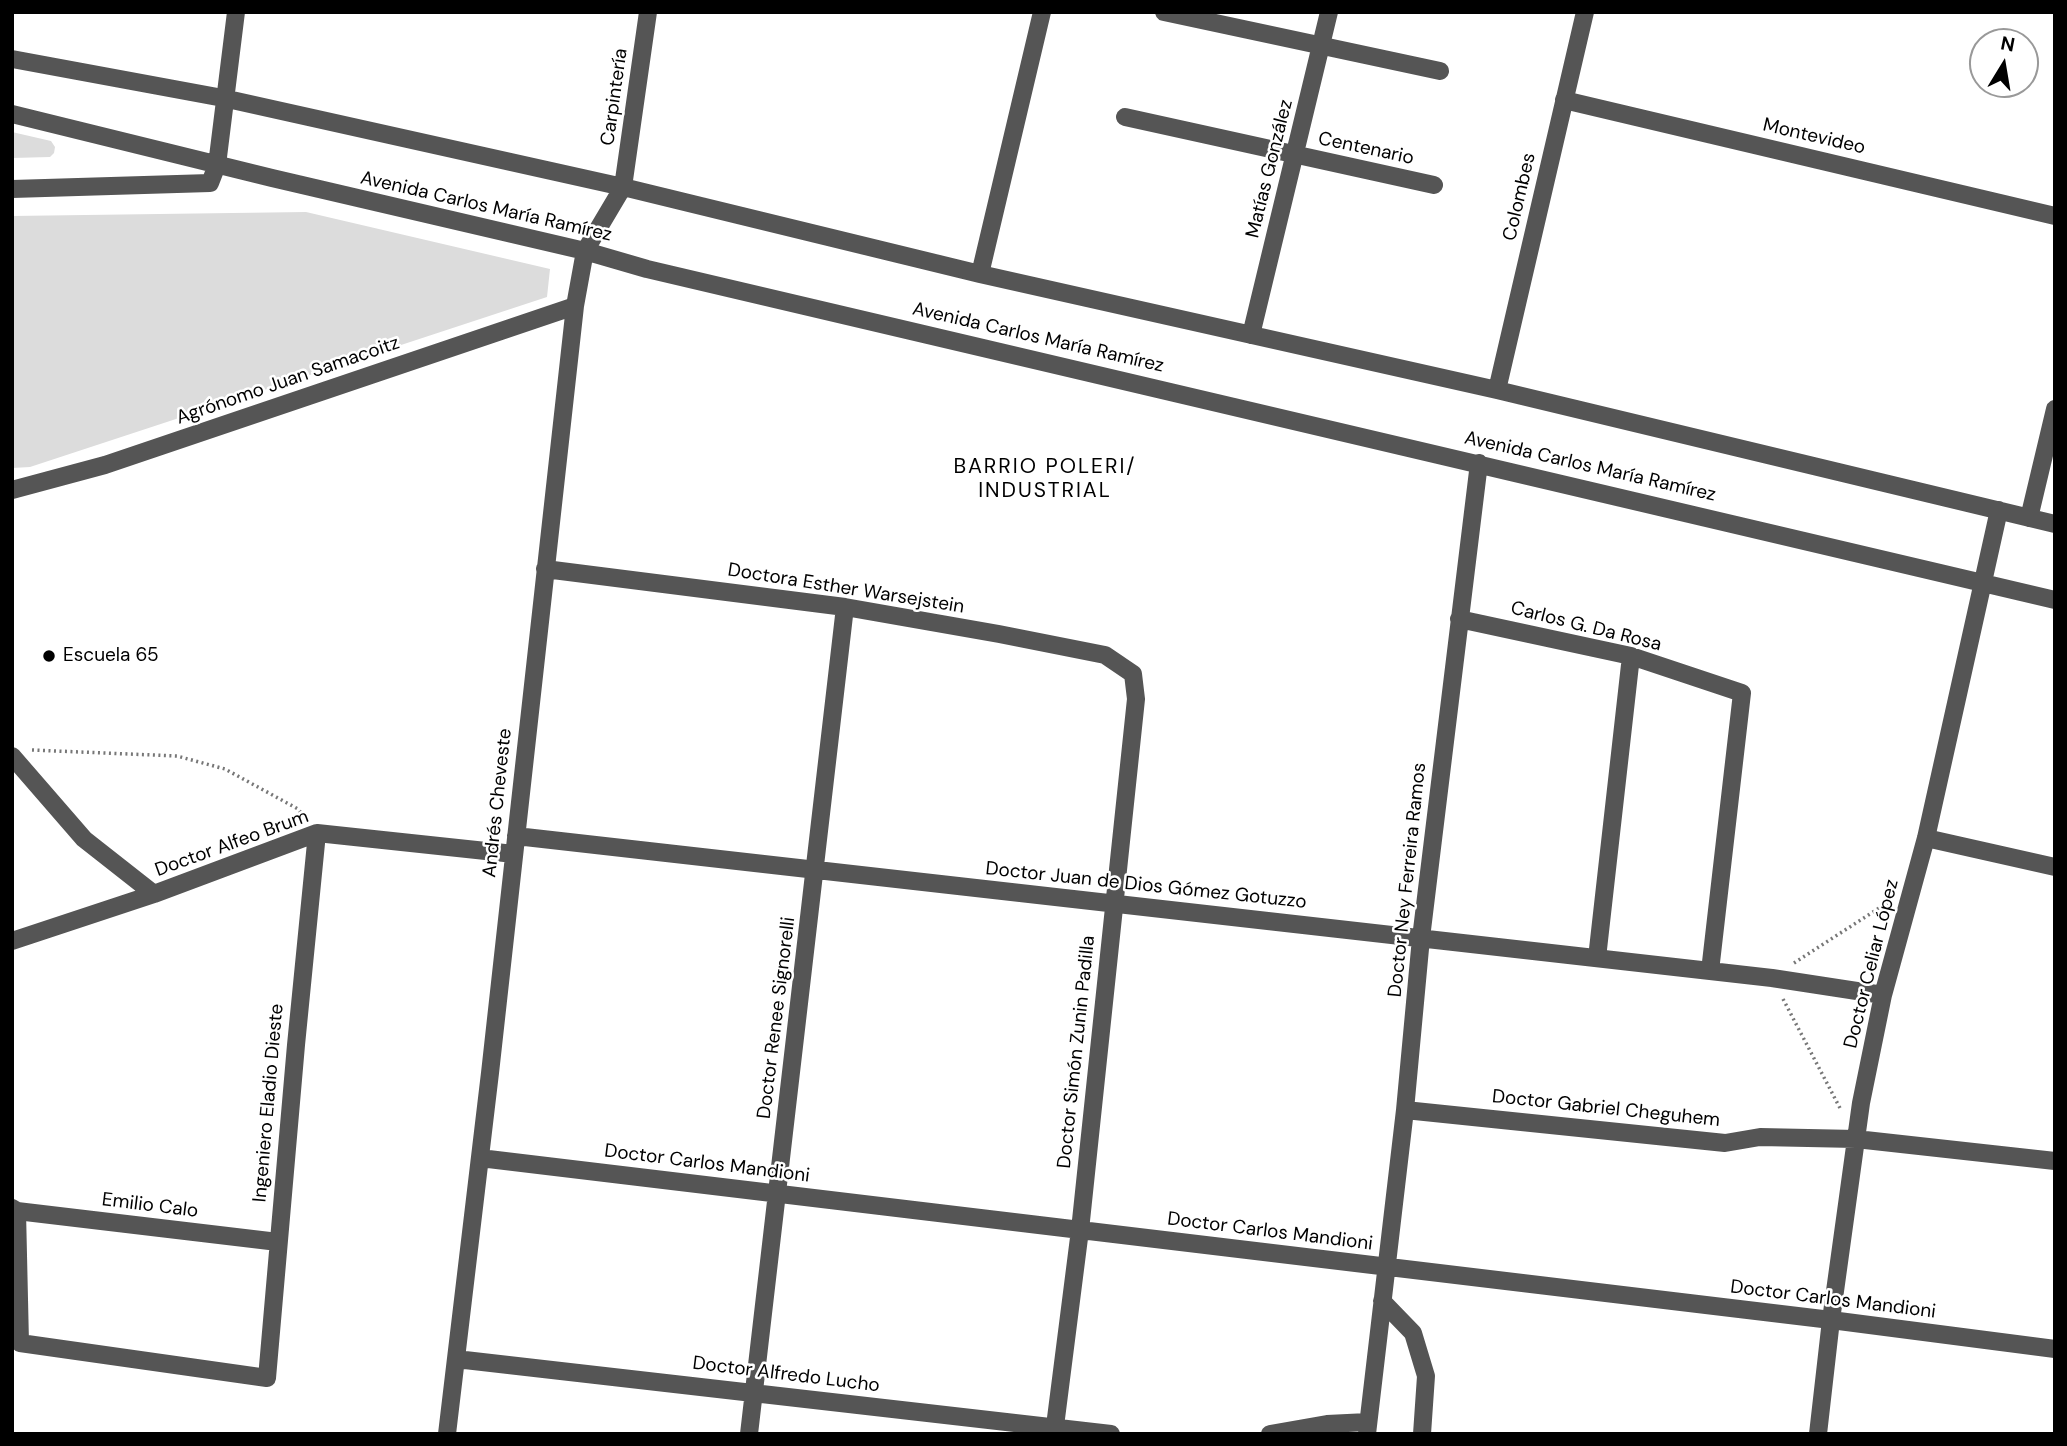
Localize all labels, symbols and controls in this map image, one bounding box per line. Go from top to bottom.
north arrow [1969,28,2039,98]
text: N [1999,30,2017,57]
street label: Carpintería [597,47,633,147]
street label: Matías González [1242,97,1298,241]
street label: Montevideo [1761,114,1867,160]
street label: Centenario [1316,128,1416,170]
street label: Colombes [1499,151,1541,243]
street label: Avenida Carlos María Ramírez [358,167,614,247]
street label: Avenida Carlos María Ramírez [910,298,1166,378]
street label: Agrónomo Juan Samacoitz [173,332,403,430]
street label: Avenida Carlos María Ramírez [1462,427,1718,507]
district label: BARRIO POLERI/ INDUSTRIAL [955,454,1135,504]
street label: Doctora Esther Warsejstein [726,559,966,619]
street label: Carlos G. Da Rosa [1508,597,1664,657]
place label: Escuela 65 [63,645,159,667]
marker: Escuela 65 [41,648,57,664]
street label: Andrés Cheveste [479,727,517,879]
street label: Doctor Ney Ferreira Ramos [1384,762,1432,998]
street label: Doctor Alfeo Brum [152,806,312,882]
street label: Doctor Juan de Dios Gómez Gotuzzo [984,858,1308,914]
street label: Doctor Celiar López [1840,877,1904,1051]
street label: Doctor Renee Signorelli [753,916,801,1120]
street label: Doctor Simón Zunin Padilla [1053,934,1101,1170]
street label: Ingeniero Eladio Dieste [249,1003,289,1203]
street label: Doctor Gabriel Cheguhem [1491,1086,1721,1132]
street label: Doctor Carlos Mandioni [603,1140,811,1188]
street label: Emilio Calo [101,1189,199,1223]
street label: Doctor Carlos Mandioni [1166,1208,1374,1256]
street label: Doctor Carlos Mandioni [1729,1276,1937,1324]
street label: Doctor Alfredo Lucho [691,1352,881,1398]

